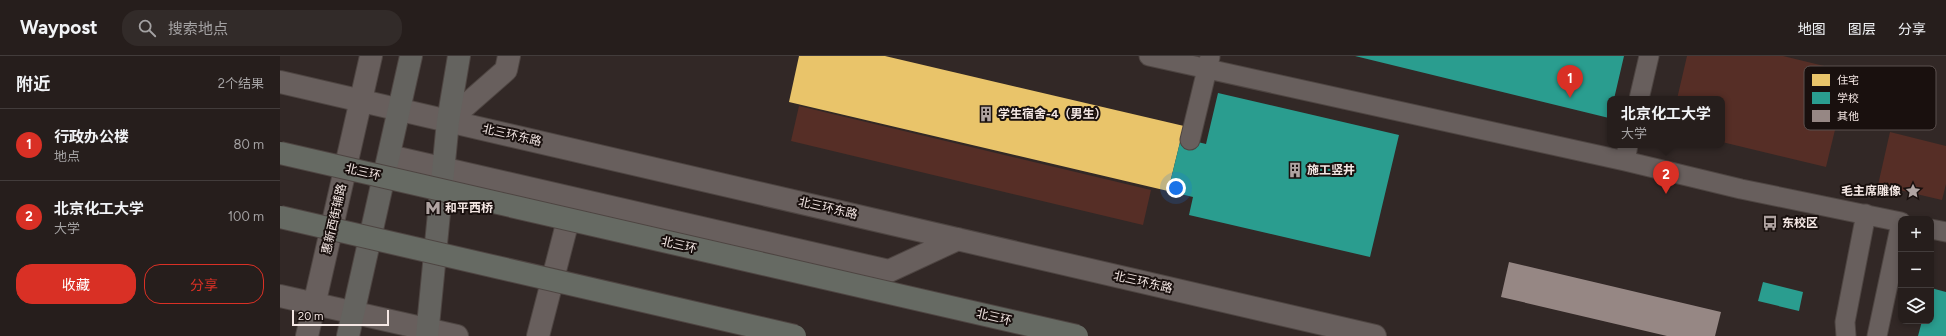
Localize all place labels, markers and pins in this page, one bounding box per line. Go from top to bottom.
pin: 1 [1557,65,1583,98]
building icon: 学生宿舍-4（男生） [977,105,995,123]
place label: 学生宿舍-4（男生） [998,107,1107,121]
building icon: 施工竖井 [1286,161,1304,179]
pin: 2 [1653,161,1679,194]
place label: 施工竖井 [1307,163,1355,177]
place icon: 毛主席雕像 [1904,182,1922,200]
place label: 毛主席雕像 [1841,184,1901,198]
metro station icon: 和平西桥 [424,199,442,217]
place label: 和平西桥 [445,201,493,215]
bus stop icon: 东校区 [1761,214,1779,232]
place label: 东校区 [1782,216,1818,230]

